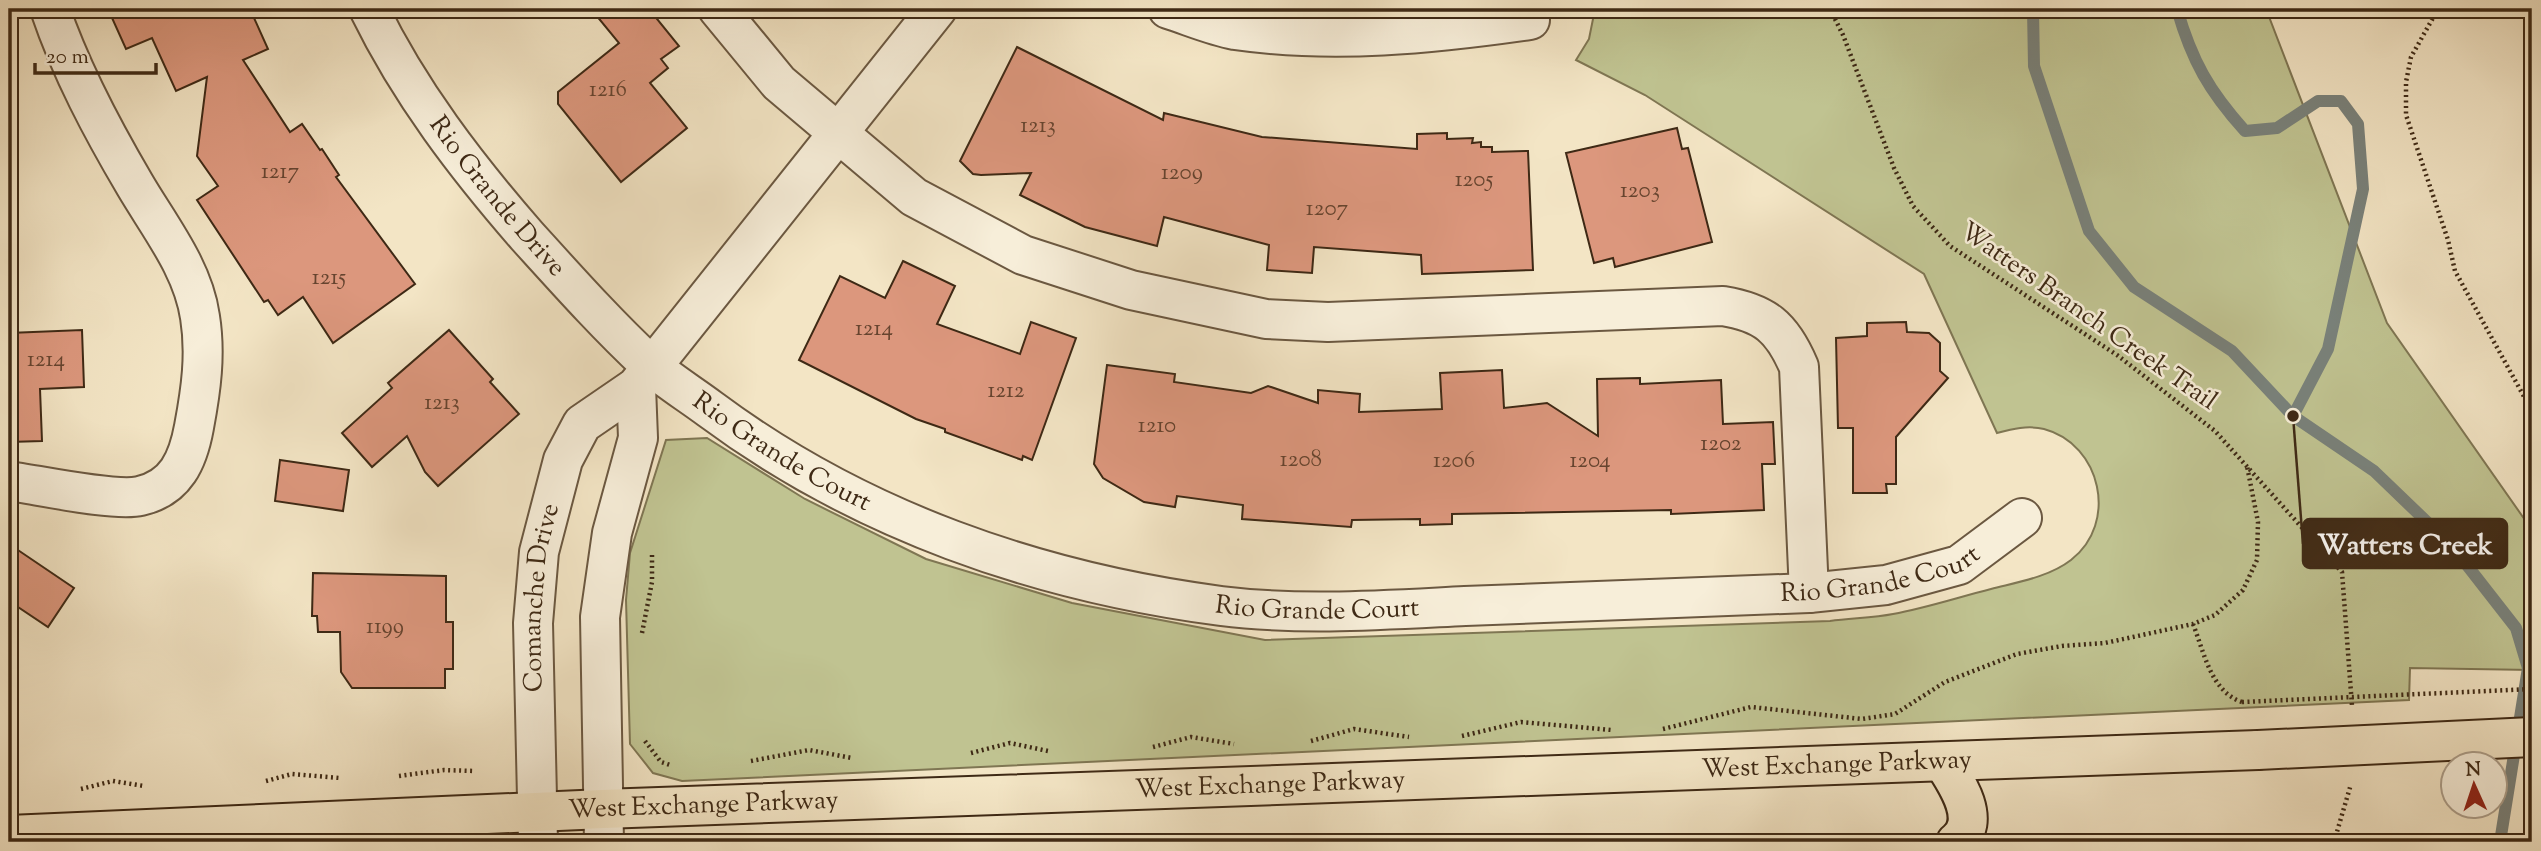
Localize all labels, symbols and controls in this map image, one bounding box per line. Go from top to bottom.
scale bar [35,32,156,76]
text: 20 m [46,43,89,73]
house number: 1216 [589,74,627,107]
street label: Rio Grande Drive [420,109,574,285]
house number: 1213 [1020,110,1056,143]
house number: 1217 [261,156,299,189]
house number: 1209 [1161,157,1203,190]
house number: 1205 [1455,164,1493,197]
house number: 1203 [1620,175,1660,208]
house number: 1207 [1306,193,1349,226]
street label: Watters Branch Creek Trail [1952,214,2224,420]
house number: 1215 [312,262,346,295]
house number: 1214 [855,313,893,346]
house number: 1214 [27,344,65,377]
house number: 1212 [987,375,1025,408]
street label: Rio Grande Court [685,383,877,521]
house number: 1213 [424,387,460,420]
house number: 1210 [1138,410,1176,443]
house number: 1202 [1700,428,1742,461]
house number: 1208 [1280,444,1322,477]
house number: 1206 [1433,445,1475,478]
house number: 1204 [1569,445,1611,478]
street label: Comanche Drive [514,499,569,692]
callout: Watters Creek [2303,519,2507,568]
text: Watters Creek [2317,527,2494,567]
street label: Rio Grande Court [1780,537,1988,612]
street label: Rio Grande Court [1213,587,1420,630]
house number: 1199 [366,611,404,644]
street label: West Exchange Parkway [1701,742,1972,788]
north arrow [2440,750,2510,820]
text: N [2465,757,2482,784]
street label: West Exchange Parkway [1134,762,1406,809]
street label: West Exchange Parkway [567,782,839,829]

